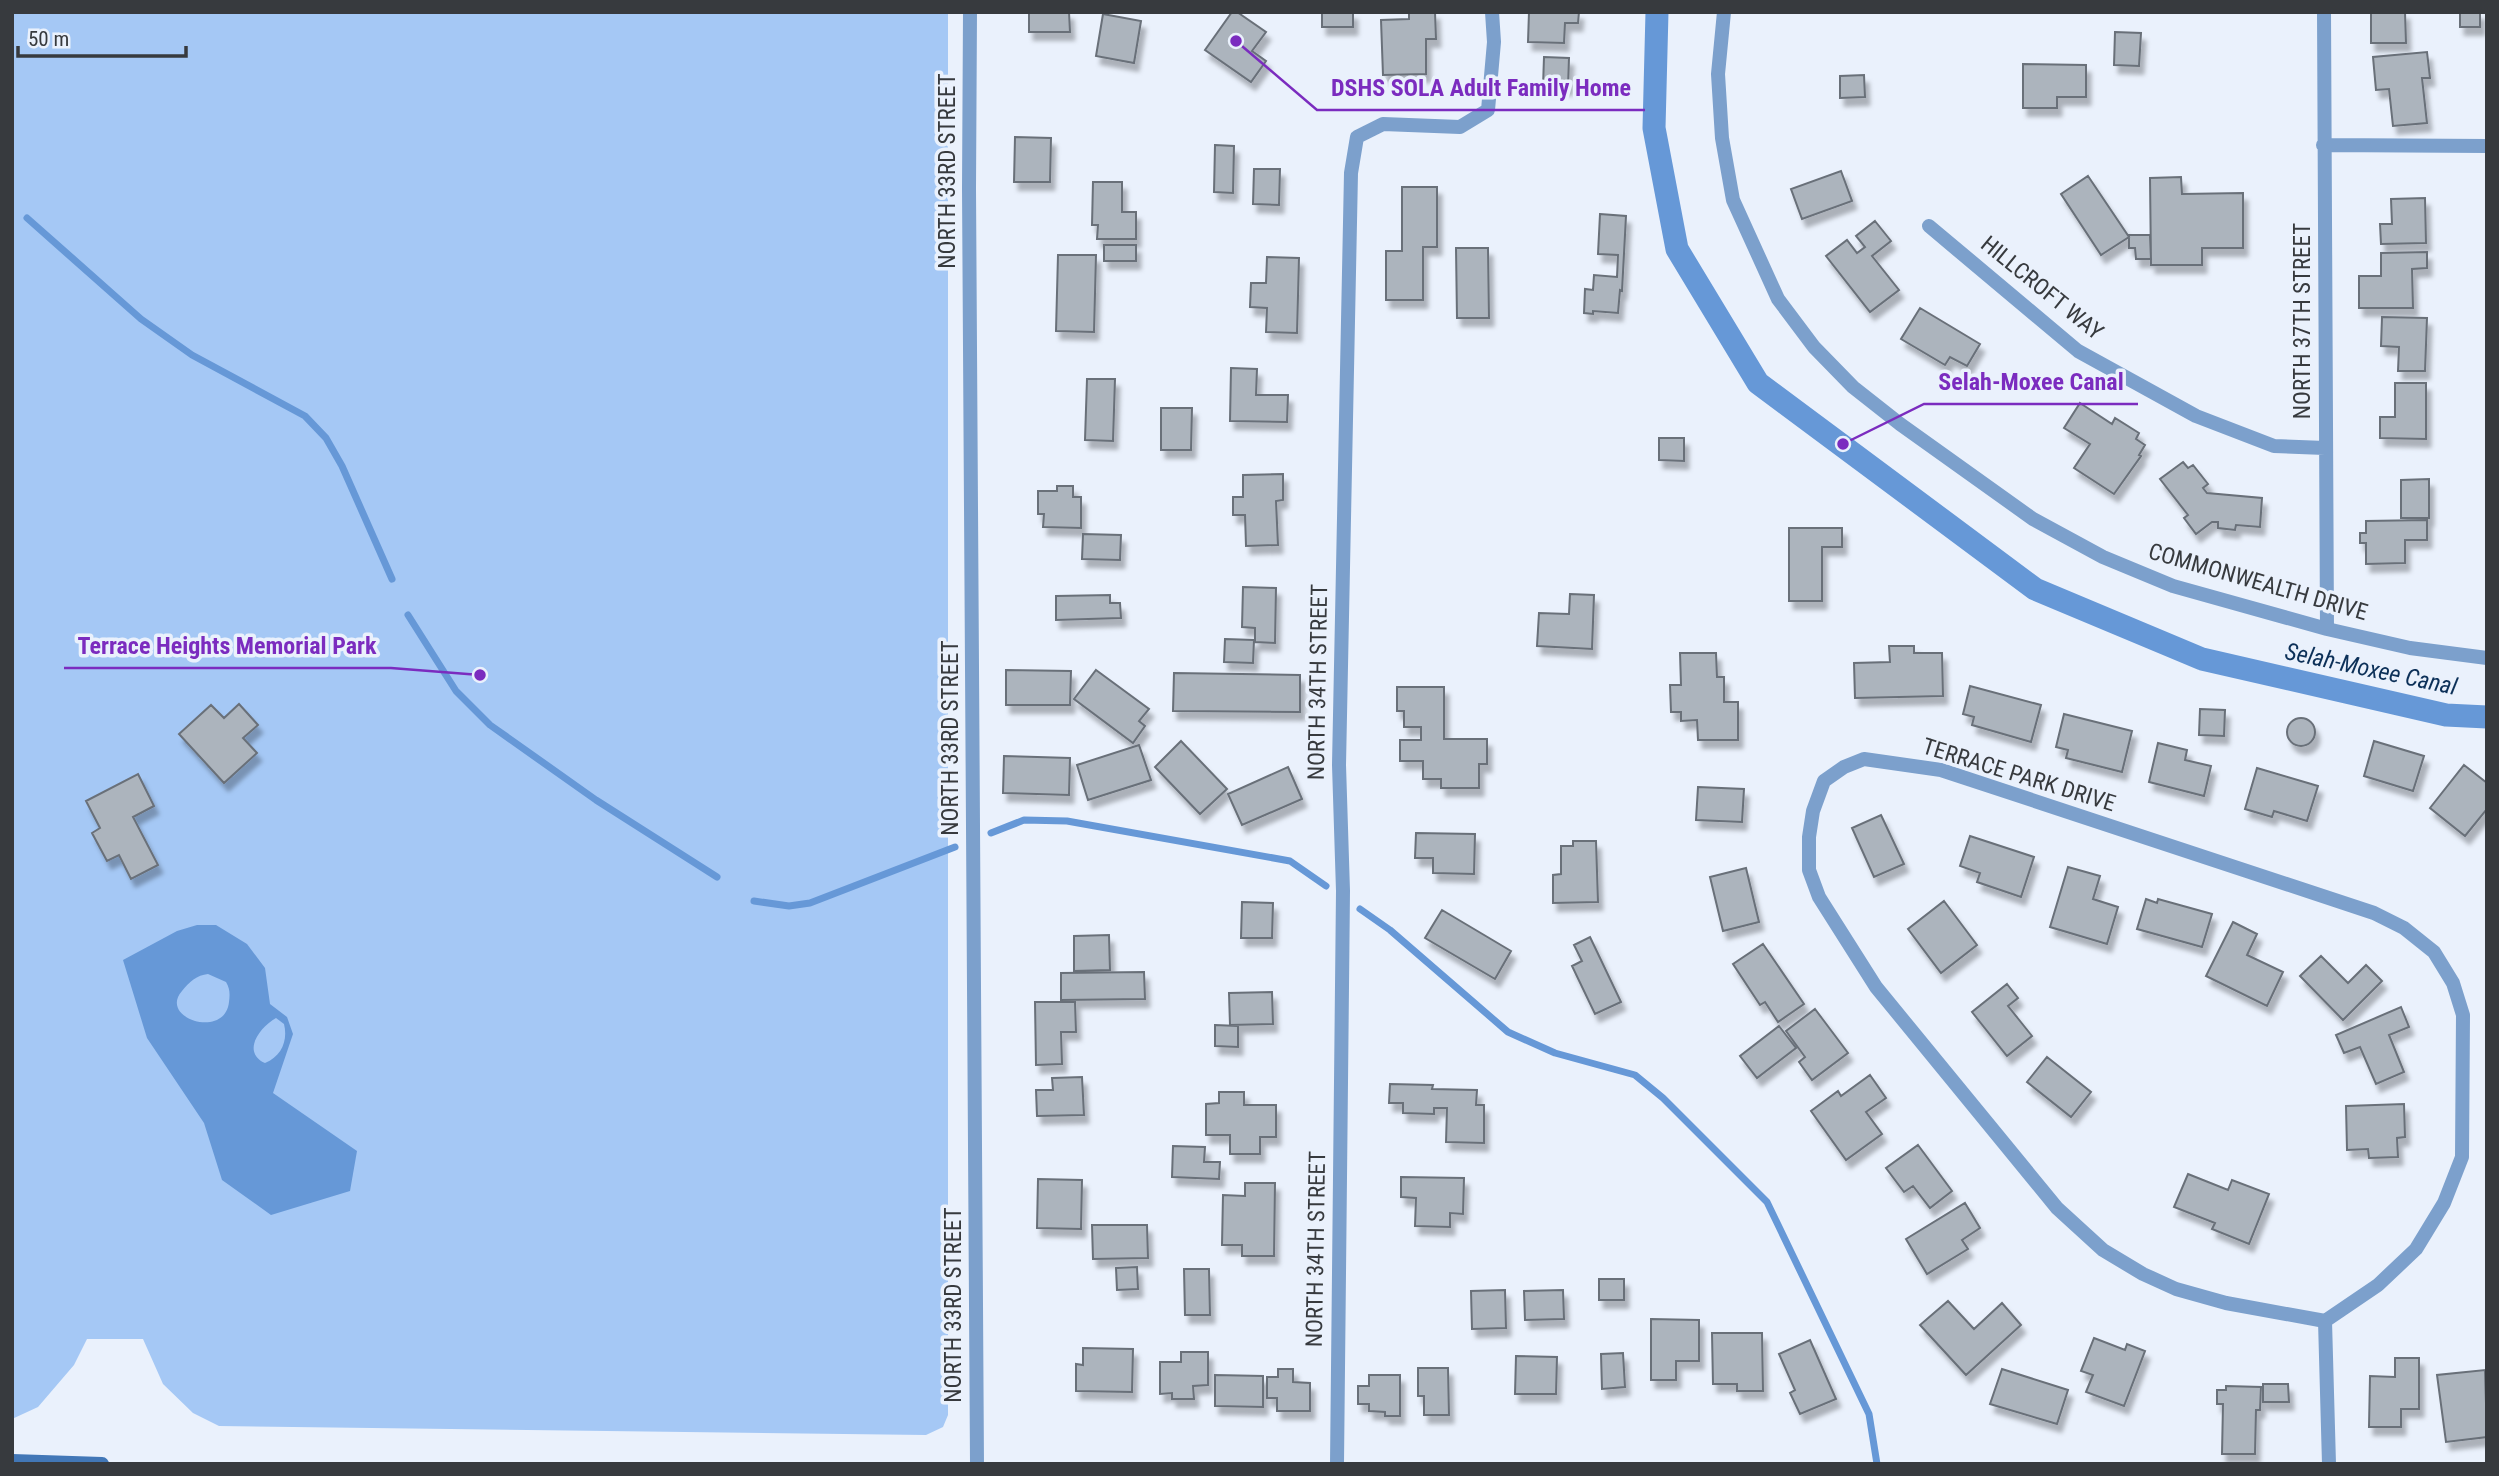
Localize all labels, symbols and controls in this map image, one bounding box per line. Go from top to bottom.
scale bar [18,14,186,58]
text: 50 m [28,27,69,51]
callout: DSHS SOLA Adult Family Home [1317,65,1645,110]
street label: NORTH 33RD STREET [934,73,961,269]
text: DSHS SOLA Adult Family Home [1331,74,1631,102]
street label: NORTH 37TH STREET [2289,223,2316,419]
street label: HILLCROFT WAY [1975,230,2109,346]
callout: Selah-Moxee Canal [1924,359,2138,404]
text: Selah-Moxee Canal [1938,368,2124,396]
street label: COMMONWEALTH DRIVE [2145,538,2371,626]
street label: NORTH 34TH STREET [1303,584,1333,780]
callout: Terrace Heights Memorial Park [64,623,391,668]
text: Terrace Heights Memorial Park [78,632,377,660]
water label: Selah-Moxee Canal [2283,637,2460,701]
street label: NORTH 33RD STREET [937,640,964,836]
street label: TERRACE PARK DRIVE [1919,733,2119,817]
street label: NORTH 34TH STREET [1301,1151,1331,1347]
street label: NORTH 33RD STREET [940,1207,967,1403]

